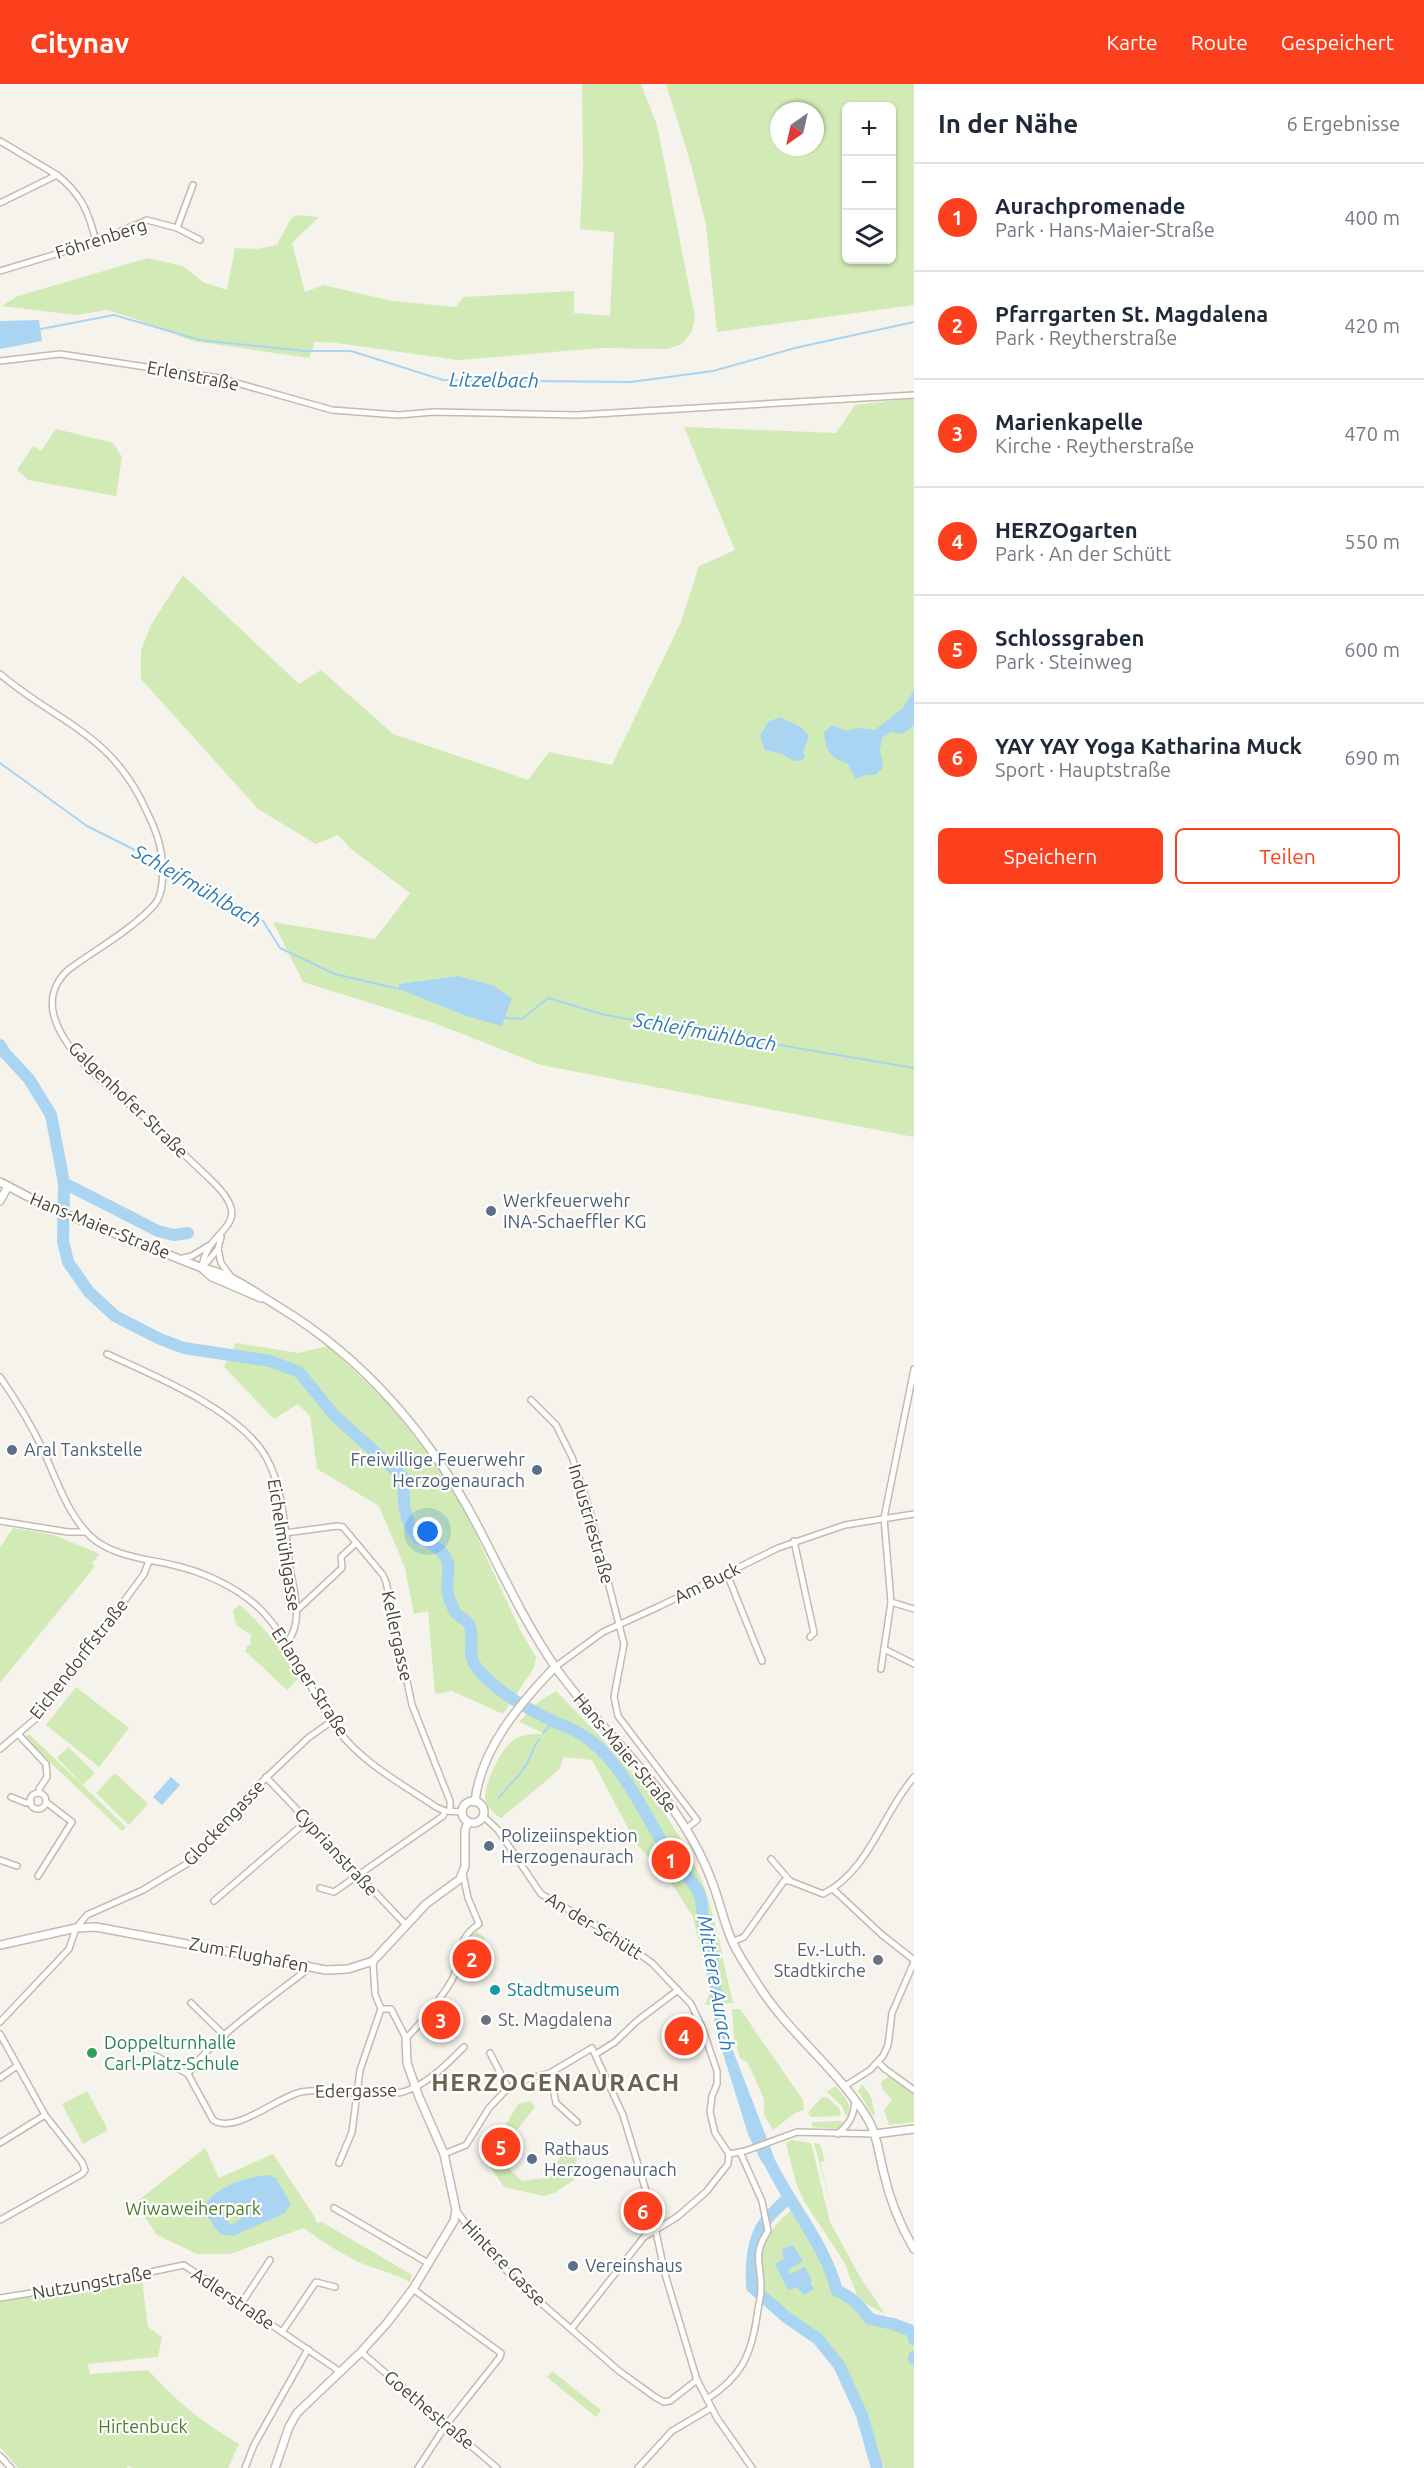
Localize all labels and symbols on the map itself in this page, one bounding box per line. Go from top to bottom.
north arrow [770,102,824,156]
street label: Föhrenberg [52,214,149,262]
street label: Erlenstraße [145,356,241,394]
water label: Litzelbach [449,367,539,392]
water label: Schleifmühlbach [128,839,266,932]
water label: Schleifmühlbach [631,1007,778,1055]
street label: Galgenhofer Straße [65,1037,193,1161]
street label: Hans-Maier-Straße [27,1188,173,1262]
place label: Werkfeuerwehr INA-Schaeffler KG [503,1190,646,1231]
marker: Werkfeuerwehr INA-Schaeffler KG [484,1204,498,1218]
place label: Aral Tankstelle [24,1439,143,1459]
marker: Aral Tankstelle [5,1443,19,1457]
place label: Freiwillige Feuerwehr Herzogenaurach [350,1449,525,1490]
street label: Industriestraße [565,1462,619,1586]
marker: Freiwillige Feuerwehr Herzogenaurach [530,1463,544,1477]
street label: Eichelmühlgasse [265,1477,305,1612]
your location [413,1517,442,1546]
street label: Am Buck [670,1558,743,1607]
street label: Kellergasse [379,1589,417,1683]
street label: Eichendorffstraße [25,1594,131,1722]
street label: Erlanger Straße [268,1623,353,1740]
street label: Hans-Maier-Straße [570,1689,681,1816]
street label: Glockengasse [179,1775,268,1869]
street label: Cyprianstraße [291,1803,382,1899]
place label: Polizeiinspektion Herzogenaurach [501,1825,638,1866]
pin: 1 [652,1838,690,1882]
marker: Polizeiinspektion Herzogenaurach [482,1839,496,1853]
street label: An der Schütt [543,1888,646,1963]
water label: Mittlere Aurach [693,1913,740,2053]
street label: Zum Flughafen [188,1933,311,1975]
pin: 2 [452,1936,492,1982]
place label: Ev.-Luth. Stadtkirche [774,1939,866,1980]
marker: Ev.-Luth. Stadtkirche [871,1953,885,1967]
place label: Stadtmuseum [507,1979,620,1999]
marker: Stadtmuseum [488,1983,502,1997]
pin: 3 [422,1998,460,2042]
place label: St. Magdalena [498,2009,612,2029]
marker: St. Magdalena [479,2013,493,2027]
pin: 4 [664,2014,704,2058]
place label: Doppelturnhalle Carl-Platz-Schule [104,2032,239,2073]
marker: Doppelturnhalle Carl-Platz-Schule [85,2046,99,2060]
district label: HERZOGENAURACH [431,2069,681,2096]
street label: Edergasse [315,2079,397,2101]
pin: 5 [482,2124,520,2170]
place label: Rathaus Herzogenaurach [544,2138,677,2179]
marker: Rathaus Herzogenaurach [525,2152,539,2166]
pin: 6 [624,2188,662,2234]
park label: Wiwaweiherpark [125,2198,261,2218]
street label: Hintere Gasse [459,2215,551,2309]
place label: Vereinshaus [585,2255,683,2275]
marker: Vereinshaus [566,2259,580,2273]
street label: Nutzungstraße [30,2262,153,2302]
street label: Adlerstraße [188,2263,279,2333]
street label: Goethestraße [381,2366,479,2453]
park label: Hirtenbuck [98,2416,188,2436]

